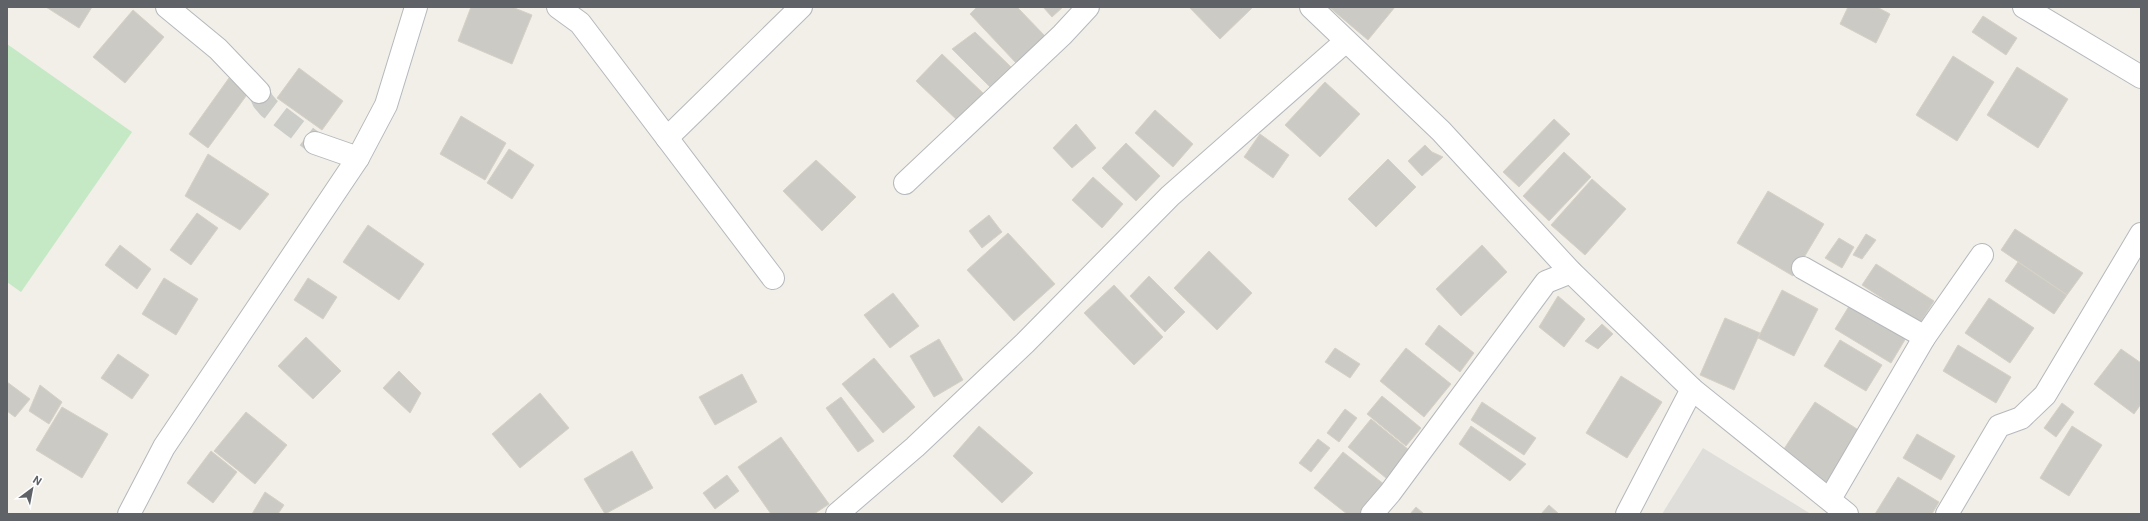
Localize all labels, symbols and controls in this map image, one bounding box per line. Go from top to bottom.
north arrow [12,469,52,509]
text: N [30,473,44,489]

